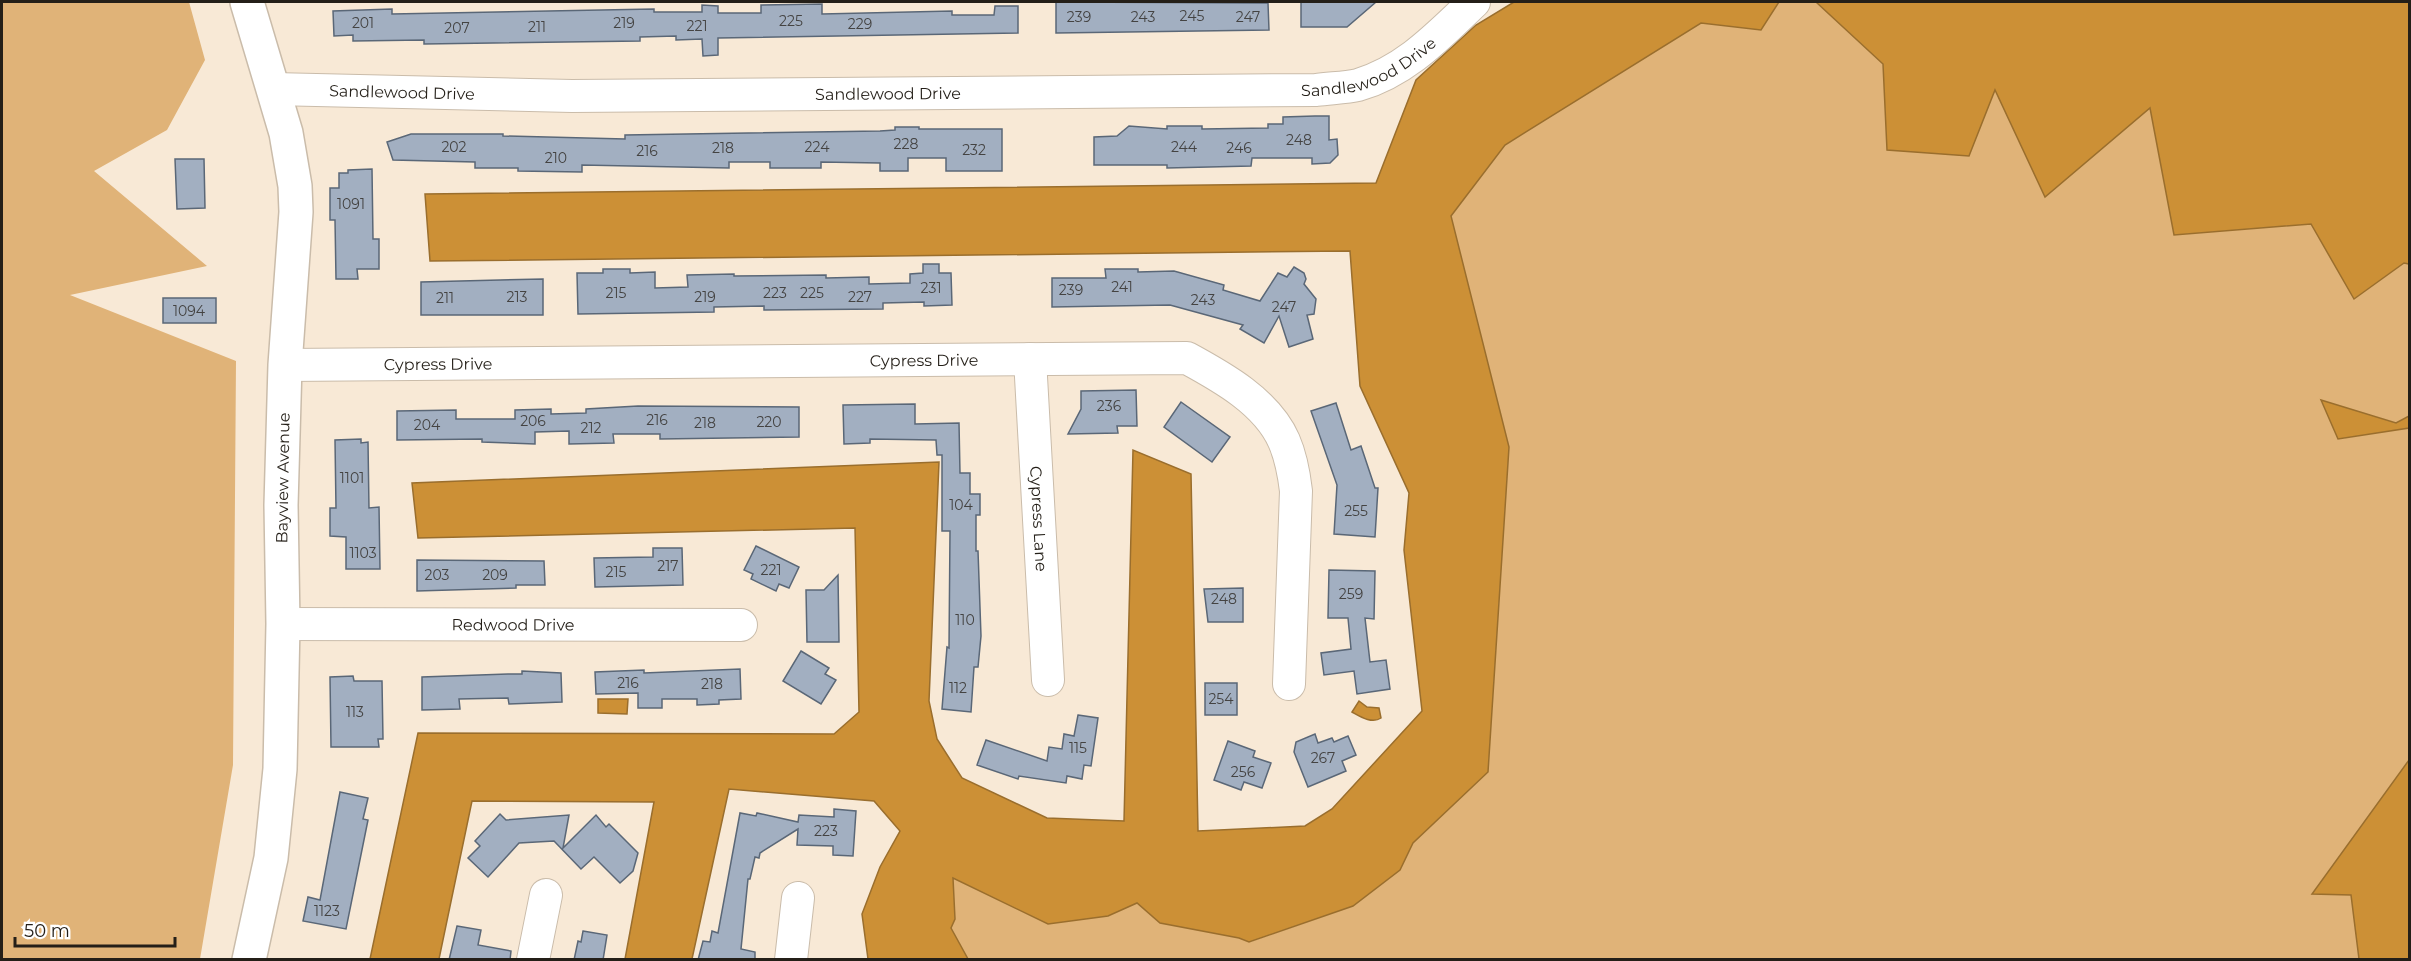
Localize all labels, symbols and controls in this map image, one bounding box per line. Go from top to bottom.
house number: 245 [1180,7,1204,25]
house number: 239 [1067,8,1091,26]
house number: 243 [1131,8,1155,26]
house number: 247 [1236,8,1260,26]
house number: 225 [779,12,803,30]
house number: 201 [352,14,374,32]
house number: 219 [613,14,635,32]
house number: 229 [848,15,872,33]
house number: 221 [687,17,707,35]
house number: 211 [528,18,546,36]
house number: 207 [444,19,470,37]
street label: Sandlewood Drive [1301,33,1440,100]
street label: Sandlewood Drive [329,81,475,103]
street label: Sandlewood Drive [815,83,961,104]
house number: 248 [1286,131,1312,149]
house number: 228 [894,135,918,153]
house number: 202 [441,138,467,156]
house number: 224 [805,138,830,156]
house number: 244 [1171,138,1198,156]
house number: 218 [712,139,734,157]
house number: 246 [1226,139,1252,157]
house number: 232 [962,141,986,159]
house number: 216 [636,142,658,160]
house number: 210 [545,149,567,167]
house number: 1091 [337,195,365,213]
house number: 241 [1111,278,1133,296]
house number: 231 [921,279,941,297]
house number: 239 [1059,281,1083,299]
house number: 215 [606,284,627,302]
house number: 223 [763,284,787,302]
house number: 225 [800,284,824,302]
house number: 213 [507,288,528,306]
house number: 219 [694,288,716,306]
house number: 227 [848,288,872,306]
house number: 211 [436,289,454,307]
house number: 243 [1191,291,1215,309]
house number: 247 [1272,298,1296,316]
house number: 1094 [173,302,206,320]
street label: Cypress Drive [870,350,978,370]
street label: Cypress Drive [384,354,492,374]
house number: 236 [1097,397,1122,415]
house number: 216 [646,411,668,429]
street label: Bayview Avenue [272,412,294,544]
house number: 206 [520,412,546,430]
house number: 220 [756,413,782,431]
house number: 218 [694,414,716,432]
house number: 204 [414,416,441,434]
house number: 212 [581,419,602,437]
street label: Cypress Lane [1027,465,1051,572]
house number: 1101 [340,469,364,487]
house number: 104 [949,496,974,514]
house number: 255 [1344,502,1368,520]
house number: 1103 [349,544,377,562]
house number: 217 [657,557,679,575]
house number: 221 [761,561,781,579]
house number: 215 [606,563,627,581]
house number: 203 [425,566,450,584]
house number: 209 [482,566,508,584]
house number: 259 [1339,585,1363,603]
house number: 248 [1211,590,1237,608]
house number: 110 [955,611,975,629]
street label: Redwood Drive [451,615,575,634]
house number: 216 [617,674,639,692]
house number: 218 [701,675,723,693]
house number: 112 [949,679,967,697]
house number: 254 [1208,690,1234,708]
house number: 113 [346,703,364,721]
house number: 115 [1069,739,1087,757]
house number: 267 [1311,749,1335,767]
house number: 256 [1231,763,1256,781]
house number: 223 [814,822,838,840]
house number: 1123 [314,902,340,920]
scale bar [15,910,176,948]
text: 50 m [24,920,70,942]

